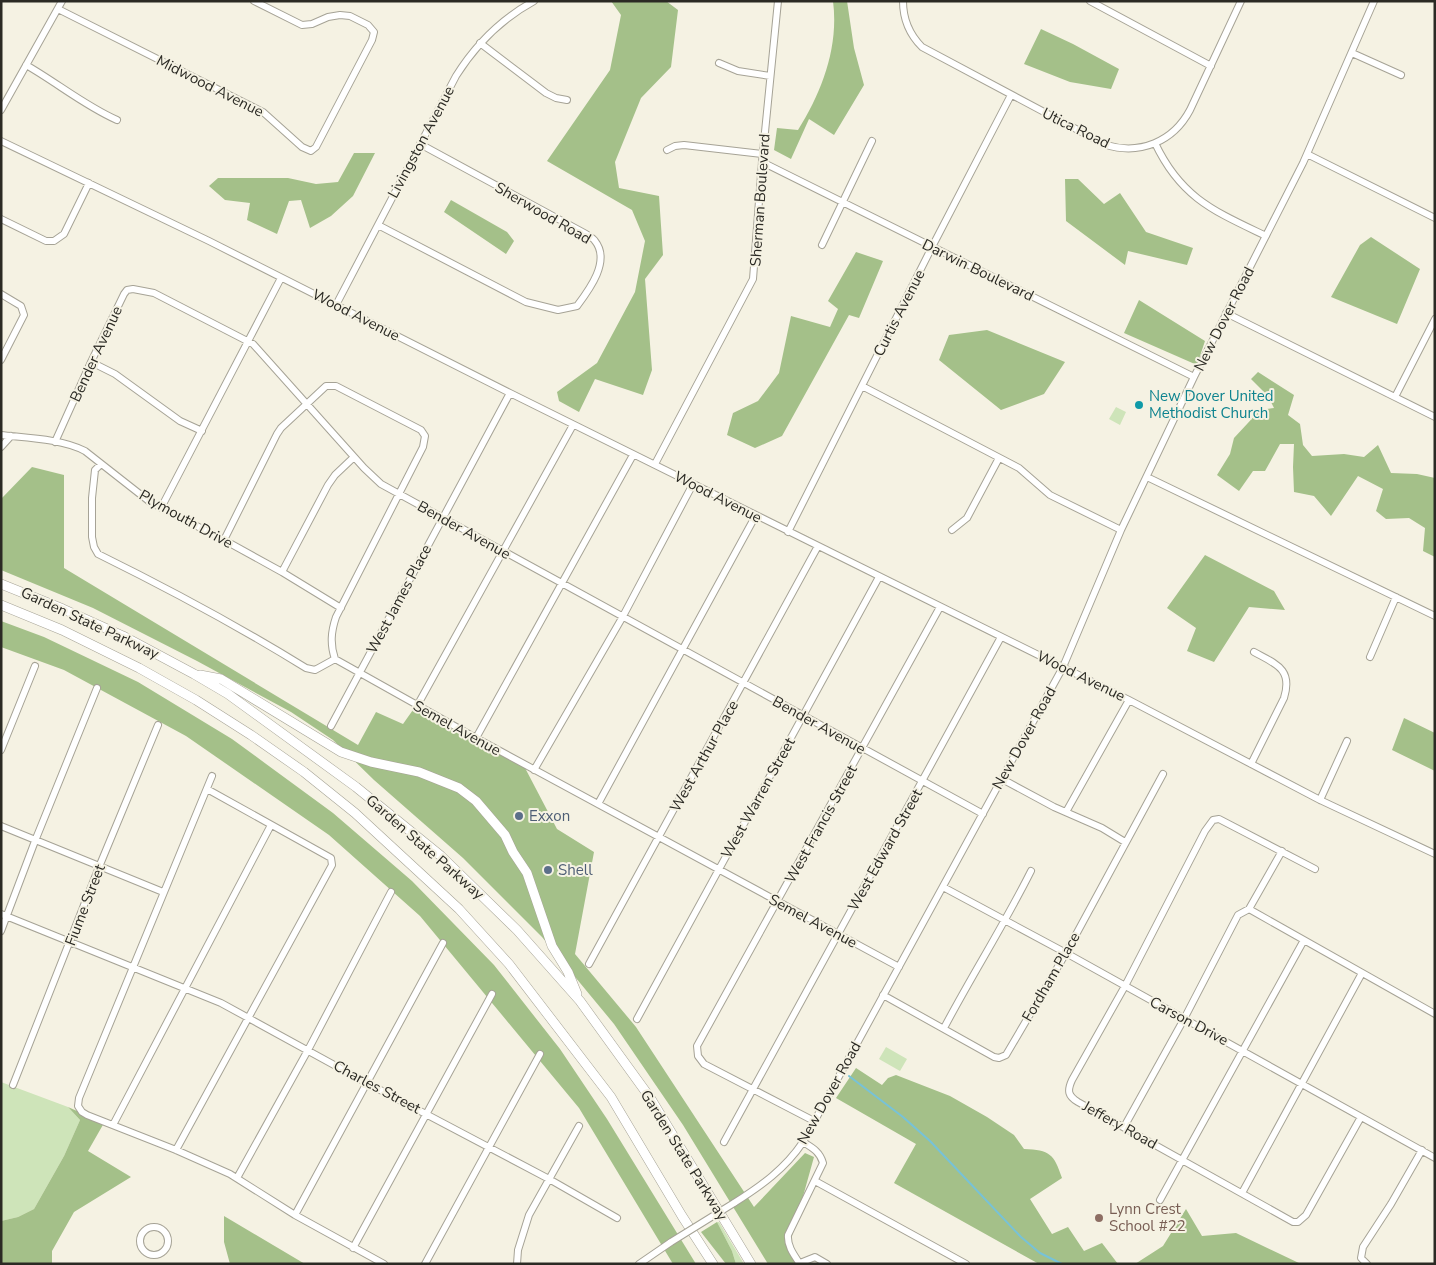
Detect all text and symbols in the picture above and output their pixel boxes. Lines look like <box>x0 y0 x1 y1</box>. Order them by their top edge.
street label: Midwood Avenue <box>153 50 267 122</box>
street label: Livingston Avenue <box>383 82 459 202</box>
street label: Utica Road <box>1039 103 1113 153</box>
street label: Sherman Boulevard <box>745 133 775 267</box>
street label: Sherwood Road <box>491 177 595 249</box>
street label: Darwin Boulevard <box>919 234 1037 306</box>
street label: New Dover Road <box>1189 263 1259 375</box>
street label: Curtis Avenue <box>869 266 929 360</box>
street label: Wood Avenue <box>309 284 403 346</box>
street label: Bender Avenue <box>65 303 127 405</box>
place label: New Dover United Methodist Church <box>1149 386 1273 423</box>
marker: New Dover United Methodist Church <box>1133 399 1145 411</box>
street label: Wood Avenue <box>671 466 765 528</box>
street label: Plymouth Drive <box>136 485 236 553</box>
street label: Bender Avenue <box>414 496 514 564</box>
street label: West James Place <box>362 541 436 657</box>
street label: Garden State Parkway <box>18 582 163 664</box>
street label: Wood Avenue <box>1033 646 1129 706</box>
street label: New Dover Road <box>987 683 1061 793</box>
street label: Bender Avenue <box>769 691 869 759</box>
street label: Semel Avenue <box>410 696 504 760</box>
street label: West Arthur Place <box>665 697 743 815</box>
street label: West Warren Street <box>716 733 800 862</box>
street label: West Francis Street <box>780 761 862 887</box>
street label: West Edward Street <box>843 785 927 915</box>
street label: Garden State Parkway <box>362 790 489 904</box>
place label: Exxon <box>529 806 570 826</box>
marker: Exxon <box>513 810 525 822</box>
place label: Shell <box>558 860 593 880</box>
street label: Fiume Street <box>60 861 110 949</box>
marker: Shell <box>542 864 554 876</box>
street label: Semel Avenue <box>765 889 861 953</box>
street label: Fordham Place <box>1017 929 1085 1025</box>
street label: Carson Drive <box>1146 992 1232 1050</box>
street label: New Dover Road <box>792 1038 866 1148</box>
street label: Charles Street <box>330 1056 425 1119</box>
street label: Garden State Parkway <box>636 1086 732 1224</box>
street label: Jeffery Road <box>1078 1096 1161 1154</box>
place label: Lynn Crest School #22 <box>1109 1199 1186 1236</box>
marker: Lynn Crest School #22 <box>1093 1212 1105 1224</box>

